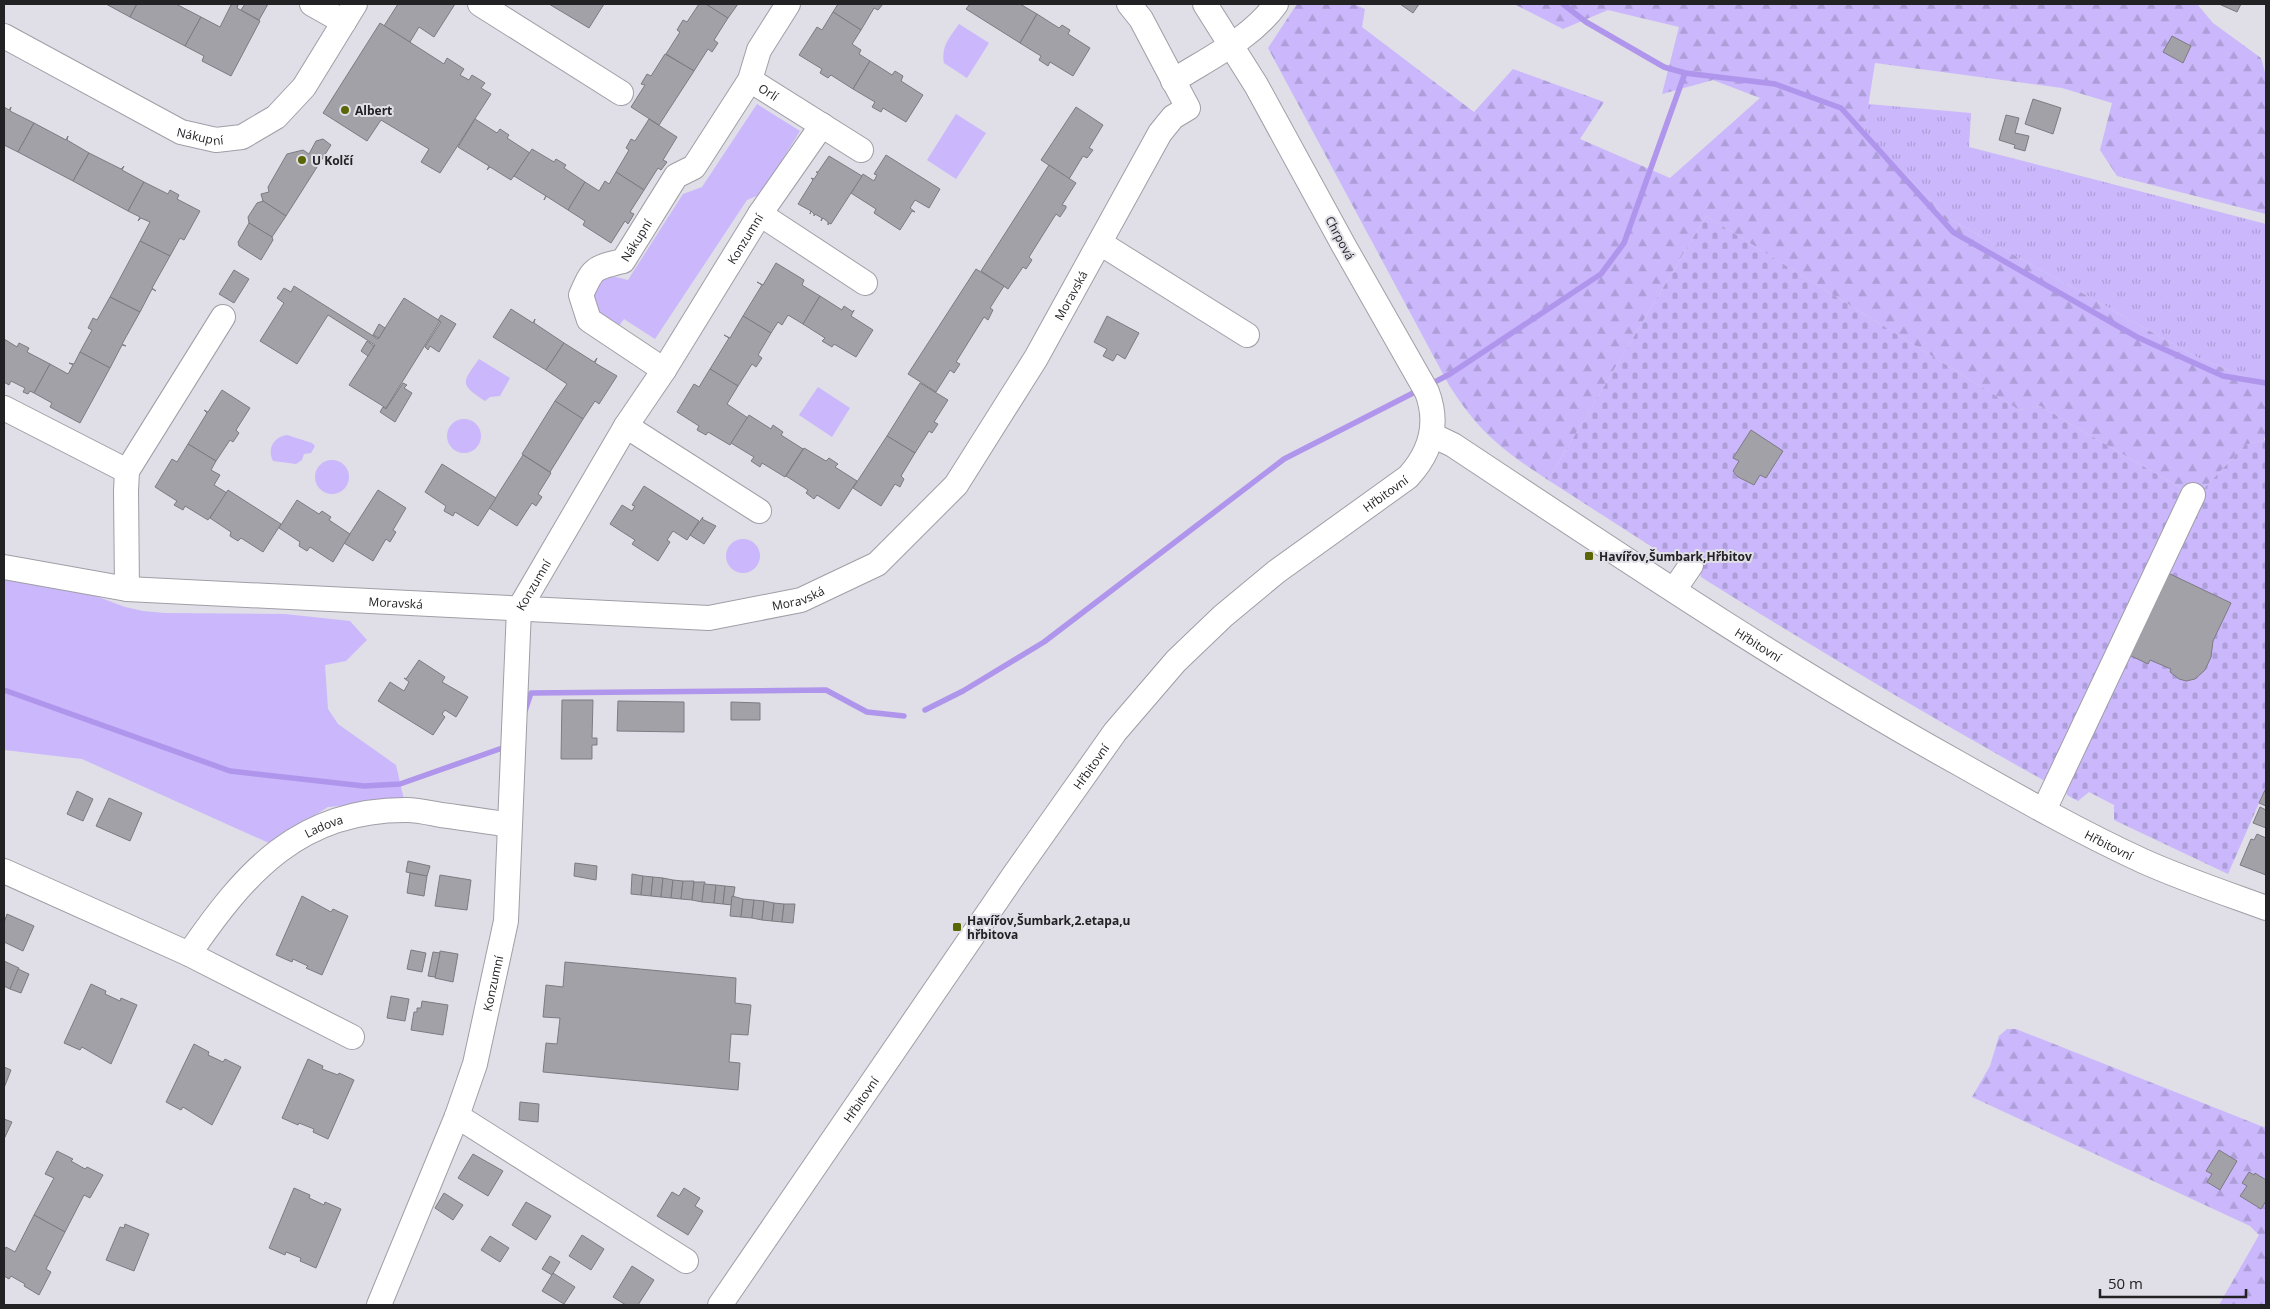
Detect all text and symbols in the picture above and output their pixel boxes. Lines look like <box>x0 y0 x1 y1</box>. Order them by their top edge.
street label: Orlí <box>755 79 783 105</box>
place label: Albert <box>355 102 392 119</box>
marker: Albert <box>339 104 351 116</box>
street label: Nákupní <box>175 123 225 149</box>
place label: U Kolčí <box>312 152 354 169</box>
marker: U Kolčí <box>296 154 308 166</box>
street label: Konzumní <box>723 209 767 267</box>
street label: Chrpová <box>1321 213 1359 263</box>
street label: Nákupní <box>616 215 656 265</box>
street label: Moravská <box>1050 267 1091 323</box>
street label: Hřbitovní <box>1359 471 1412 516</box>
place label: Havířov,Šumbark,Hřbitov <box>1599 548 1752 565</box>
marker: Havířov,Šumbark,Hřbitov <box>1583 550 1595 562</box>
street label: Konzumní <box>512 555 555 614</box>
street label: Moravská <box>770 582 827 614</box>
street label: Moravská <box>368 593 423 612</box>
street label: Hřbitovní <box>1732 623 1786 666</box>
street label: Hřbitovní <box>1069 739 1113 792</box>
street label: Ladova <box>301 810 345 841</box>
street label: Hřbitovní <box>2082 826 2137 864</box>
place label: Havířov,Šumbark,2.etapa,u hřbitova <box>967 912 1130 943</box>
marker: Havířov,Šumbark,2.etapa,u hřbitova <box>951 921 963 933</box>
street label: Konzumní <box>478 953 507 1013</box>
street label: Hřbitovní <box>839 1072 883 1126</box>
scale bar <box>2100 1266 2246 1298</box>
text: 50 m <box>2108 1273 2143 1293</box>

